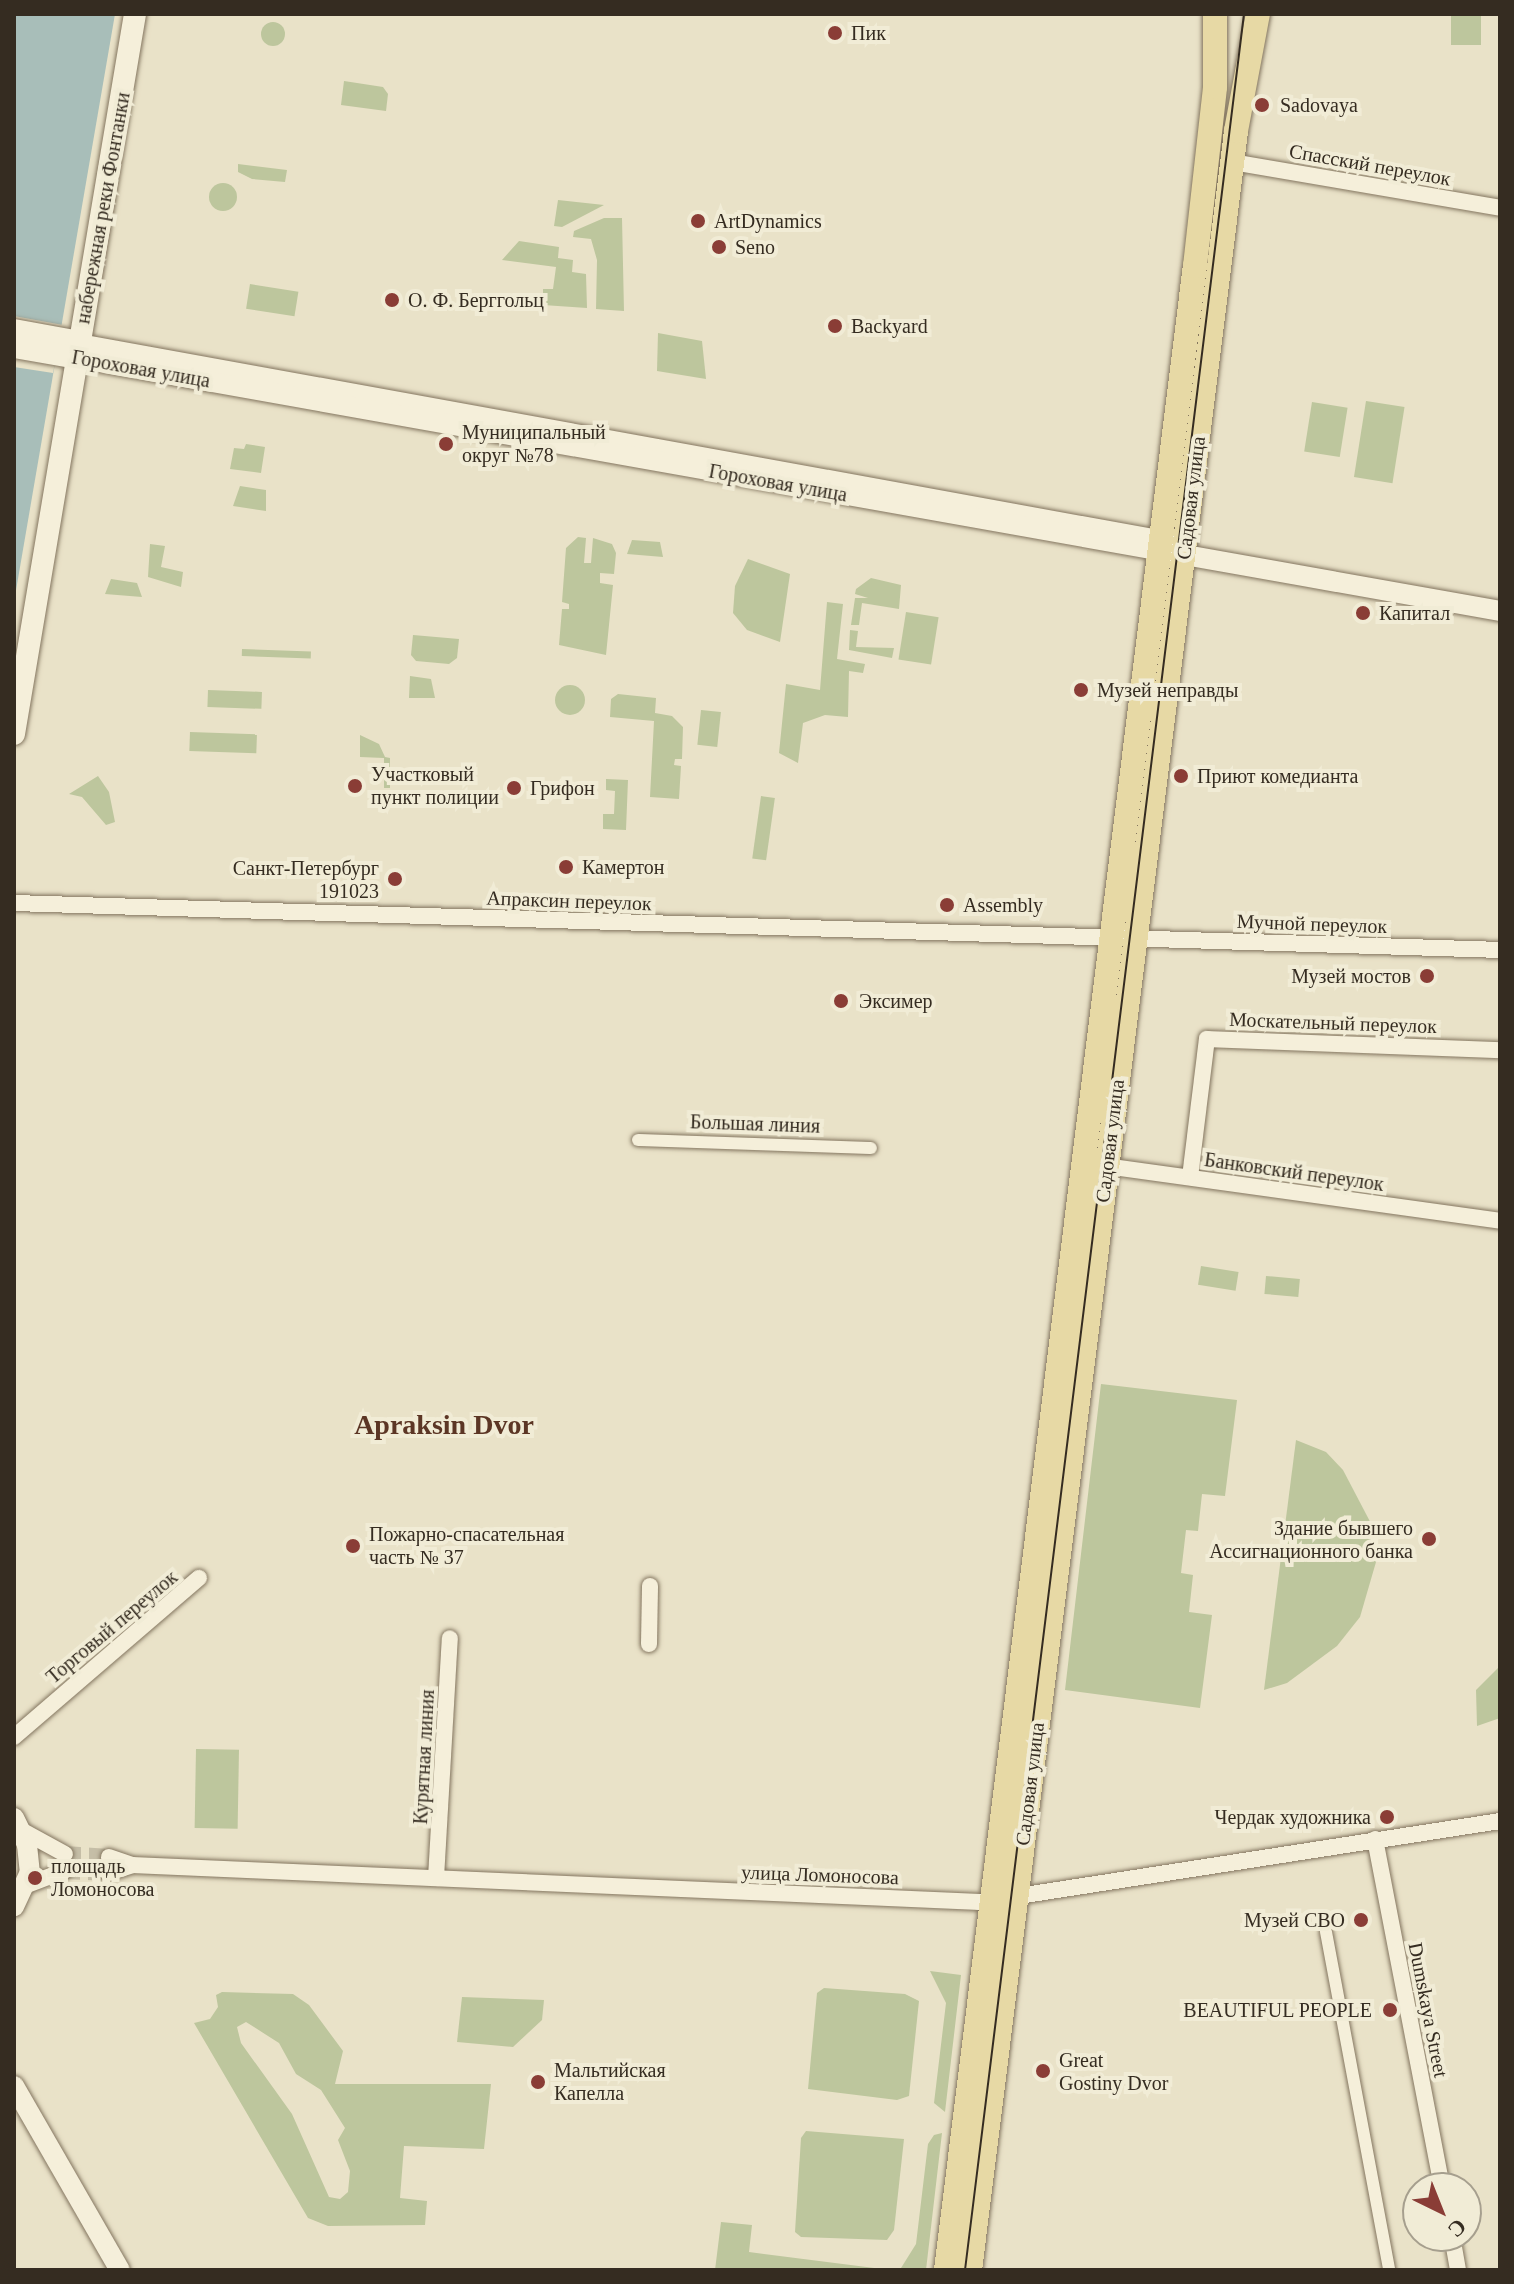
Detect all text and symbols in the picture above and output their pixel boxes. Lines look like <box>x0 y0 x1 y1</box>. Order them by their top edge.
place label: Пик <box>851 21 886 45</box>
marker: Пик <box>826 24 844 42</box>
street label: набережная реки Фонтанки <box>71 90 135 326</box>
place label: Sadovaya <box>1280 93 1358 117</box>
marker: Sadovaya <box>1251 94 1273 116</box>
street label: Спасский переулок <box>1287 139 1453 191</box>
place label: ArtDynamics <box>714 209 822 233</box>
marker: ArtDynamics <box>689 212 707 230</box>
place label: Seno <box>735 235 775 259</box>
marker: Seno <box>710 238 728 256</box>
place label: О. Ф. Берггольц <box>408 288 544 312</box>
marker: О. Ф. Берггольц <box>383 291 401 309</box>
place label: Backyard <box>851 314 928 338</box>
marker: Backyard <box>826 317 844 335</box>
street label: Гороховая улица <box>70 345 212 393</box>
place label: Муниципальный округ №78 <box>462 420 606 467</box>
marker: Муниципальный округ №78 <box>437 435 455 453</box>
street label: Садовая улица <box>1172 435 1210 561</box>
street label: Гороховая улица <box>707 459 849 507</box>
place label: Капитал <box>1379 601 1450 625</box>
marker: Капитал <box>1354 604 1372 622</box>
place label: Музей неправды <box>1097 678 1238 702</box>
marker: Музей неправды <box>1072 681 1090 699</box>
place label: Участковый пункт полиции <box>371 762 499 809</box>
place label: Приют комедианта <box>1197 764 1358 788</box>
marker: Приют комедианта <box>1172 767 1190 785</box>
place label: Грифон <box>530 776 595 800</box>
marker: Участковый пункт полиции <box>346 777 364 795</box>
marker: Грифон <box>505 779 523 797</box>
place label: Камертон <box>582 855 664 879</box>
place label: Санкт-Петербург 191023 <box>233 856 379 903</box>
marker: Камертон <box>557 858 575 876</box>
marker: Санкт-Петербург 191023 <box>386 870 404 888</box>
street label: Апраксин переулок <box>486 886 652 916</box>
place label: Assembly <box>963 893 1043 917</box>
marker: Assembly <box>938 896 956 914</box>
street label: Мучной переулок <box>1236 909 1388 939</box>
place label: Музей мостов <box>1291 964 1411 988</box>
marker: Музей мостов <box>1418 967 1436 985</box>
place label: Эксимер <box>859 989 933 1013</box>
marker: Эксимер <box>830 990 852 1012</box>
street label: Москательный переулок <box>1229 1007 1437 1039</box>
street label: Садовая улица <box>1091 1078 1129 1204</box>
street label: Большая линия <box>690 1110 820 1138</box>
street label: Банковский переулок <box>1203 1148 1385 1196</box>
district label: Apraksin Dvor <box>354 1408 534 1442</box>
place label: Здание бывшего Ассигнационного банка <box>1209 1516 1413 1563</box>
place label: Пожарно-спасательная часть № 37 <box>369 1522 564 1569</box>
marker: Здание бывшего Ассигнационного банка <box>1420 1530 1438 1548</box>
marker: Пожарно-спасательная часть № 37 <box>344 1537 362 1555</box>
street label: Торговый переулок <box>42 1565 182 1689</box>
street label: Курятная линия <box>408 1689 440 1825</box>
street label: Садовая улица <box>1011 1721 1049 1847</box>
place label: Чердак художника <box>1214 1805 1371 1829</box>
marker: Чердак художника <box>1378 1808 1396 1826</box>
place label: площадь Ломоносова <box>51 1854 154 1901</box>
street label: улица Ломоносова <box>741 1860 899 1890</box>
marker: площадь Ломоносова <box>26 1869 44 1887</box>
place label: Музей СВО <box>1244 1908 1345 1932</box>
marker: Музей СВО <box>1352 1911 1370 1929</box>
street label: Dumskaya Street <box>1403 1940 1453 2080</box>
place label: BEAUTIFUL PEOPLE <box>1183 1998 1372 2022</box>
marker: BEAUTIFUL PEOPLE <box>1379 1999 1401 2021</box>
place label: Great Gostiny Dvor <box>1059 2048 1168 2095</box>
place label: Мальтийская Капелла <box>554 2058 666 2105</box>
marker: Great Gostiny Dvor <box>1034 2062 1052 2080</box>
marker: Мальтийская Капелла <box>529 2073 547 2091</box>
north arrow <box>1402 2172 1482 2252</box>
text: С <box>1443 2214 1472 2243</box>

